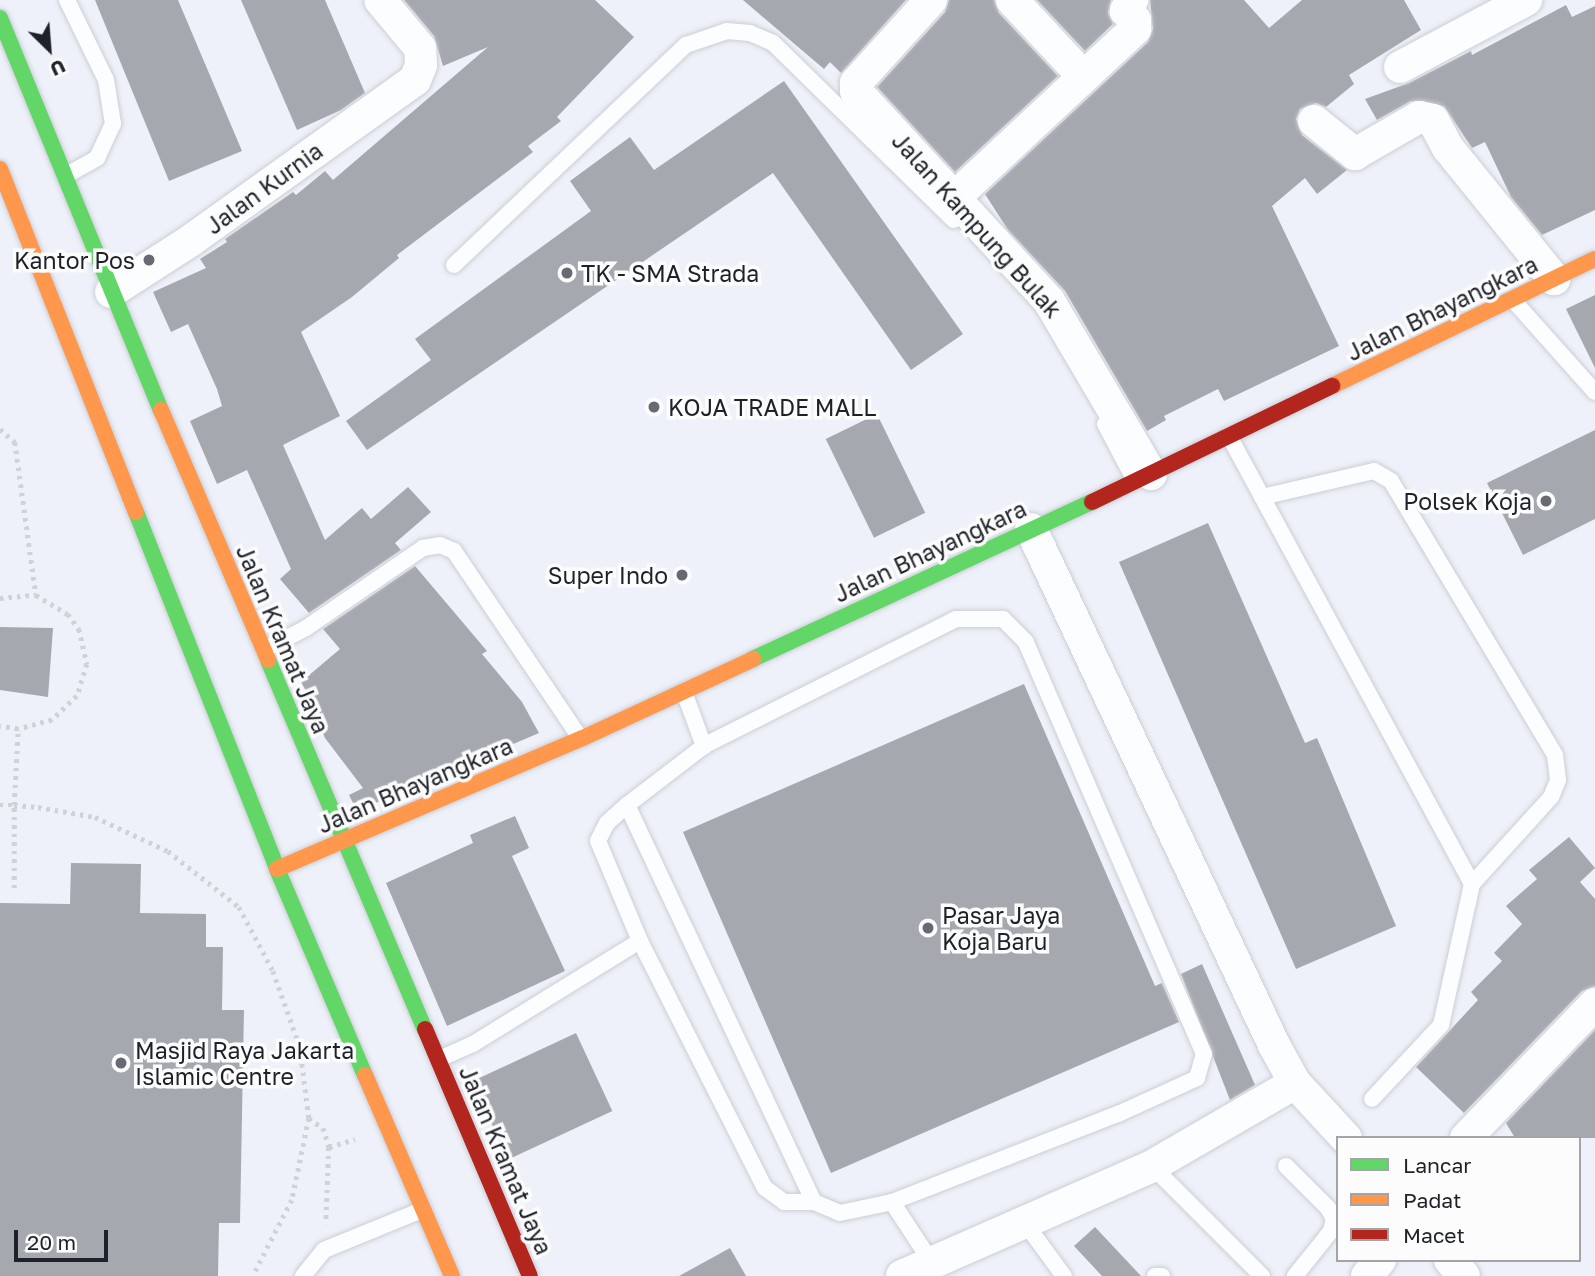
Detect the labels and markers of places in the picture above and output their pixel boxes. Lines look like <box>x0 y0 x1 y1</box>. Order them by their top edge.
place label: Kantor Pos <box>14 246 135 274</box>
marker: Kantor Pos <box>141 252 157 268</box>
place label: TK - SMA Strada <box>581 259 759 287</box>
marker: TK - SMA Strada <box>559 265 575 281</box>
place label: KOJA TRADE MALL <box>668 393 876 421</box>
marker: KOJA TRADE MALL <box>646 399 662 415</box>
place label: Polsek Koja <box>1403 487 1532 515</box>
marker: Polsek Koja <box>1538 493 1554 509</box>
place label: Super Indo <box>548 561 668 589</box>
marker: Super Indo <box>674 567 690 583</box>
place label: Pasar Jaya Koja Baru <box>942 901 1060 955</box>
marker: Pasar Jaya Koja Baru <box>920 920 936 936</box>
place label: Masjid Raya Jakarta Islamic Centre <box>135 1036 354 1090</box>
marker: Masjid Raya Jakarta Islamic Centre <box>113 1055 129 1071</box>

